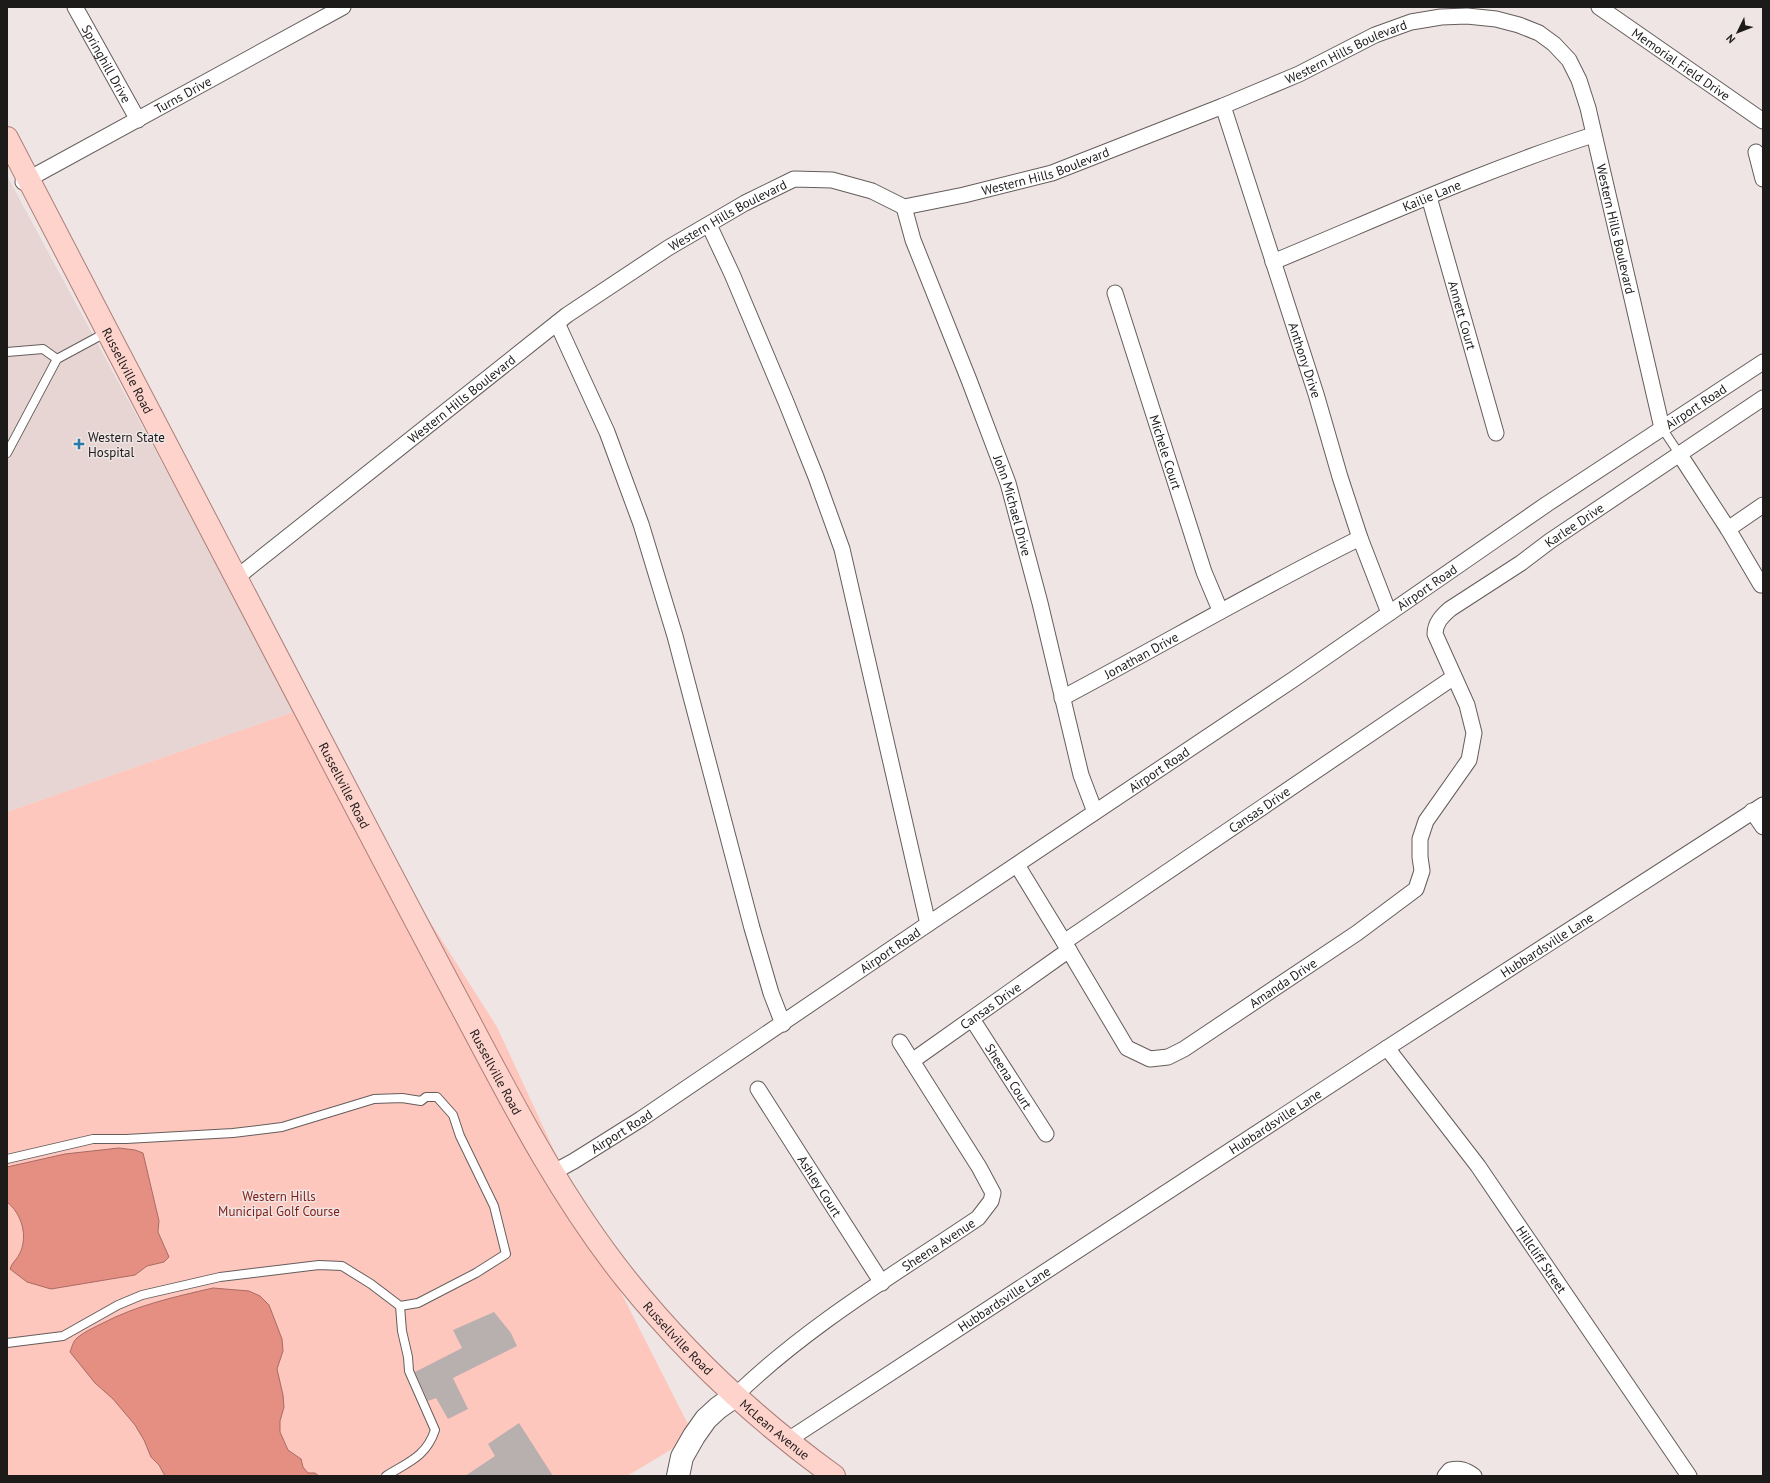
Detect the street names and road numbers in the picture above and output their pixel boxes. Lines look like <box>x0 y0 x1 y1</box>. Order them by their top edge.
street label: Western Hills Boulevard <box>1282 16 1409 87</box>
street label: Springhill Drive <box>78 22 135 106</box>
street label: Memorial Field Drive <box>1628 24 1734 104</box>
street label: Turns Drive <box>151 72 214 117</box>
street label: Western Hills Boulevard <box>980 143 1111 199</box>
street label: Western Hills Boulevard <box>1593 162 1639 296</box>
street label: Western Hills Boulevard <box>665 175 789 255</box>
street label: Kailie Lane <box>1400 176 1463 215</box>
street label: Annett Court <box>1445 279 1481 352</box>
street label: Anthony Drive <box>1285 320 1325 400</box>
street label: Russellville Road <box>98 325 157 416</box>
street label: Western Hills Boulevard <box>404 351 519 447</box>
street label: Airport Road <box>1662 380 1729 433</box>
street label: Michele Court <box>1146 413 1186 492</box>
street label: John Michael Drive <box>989 451 1036 558</box>
street label: Karlee Drive <box>1541 499 1607 551</box>
street label: Airport Road <box>1393 560 1460 614</box>
street label: Jonathan Drive <box>1100 628 1181 683</box>
street label: Russellville Road <box>315 739 374 831</box>
street label: Airport Road <box>1125 743 1193 796</box>
street label: Cansas Drive <box>1225 782 1293 836</box>
street label: Hubbardsville Lane <box>1497 909 1596 981</box>
street label: Airport Road <box>856 923 923 977</box>
street label: Amanda Drive <box>1246 954 1320 1011</box>
street label: Cansas Drive <box>957 978 1024 1033</box>
street label: Russellville Road <box>466 1026 526 1118</box>
street label: Sheena Court <box>982 1040 1036 1113</box>
street label: Hubbardsville Lane <box>1225 1085 1325 1158</box>
street label: Airport Road <box>587 1105 656 1157</box>
street label: Ashley Court <box>794 1152 846 1220</box>
street label: Sheena Avenue <box>898 1214 978 1275</box>
street label: Hillcliff Street <box>1513 1222 1571 1297</box>
street label: Hubbardsville Lane <box>954 1262 1053 1335</box>
street label: Russellville Road <box>640 1298 717 1379</box>
street label: McLean Avenue <box>736 1395 813 1463</box>

